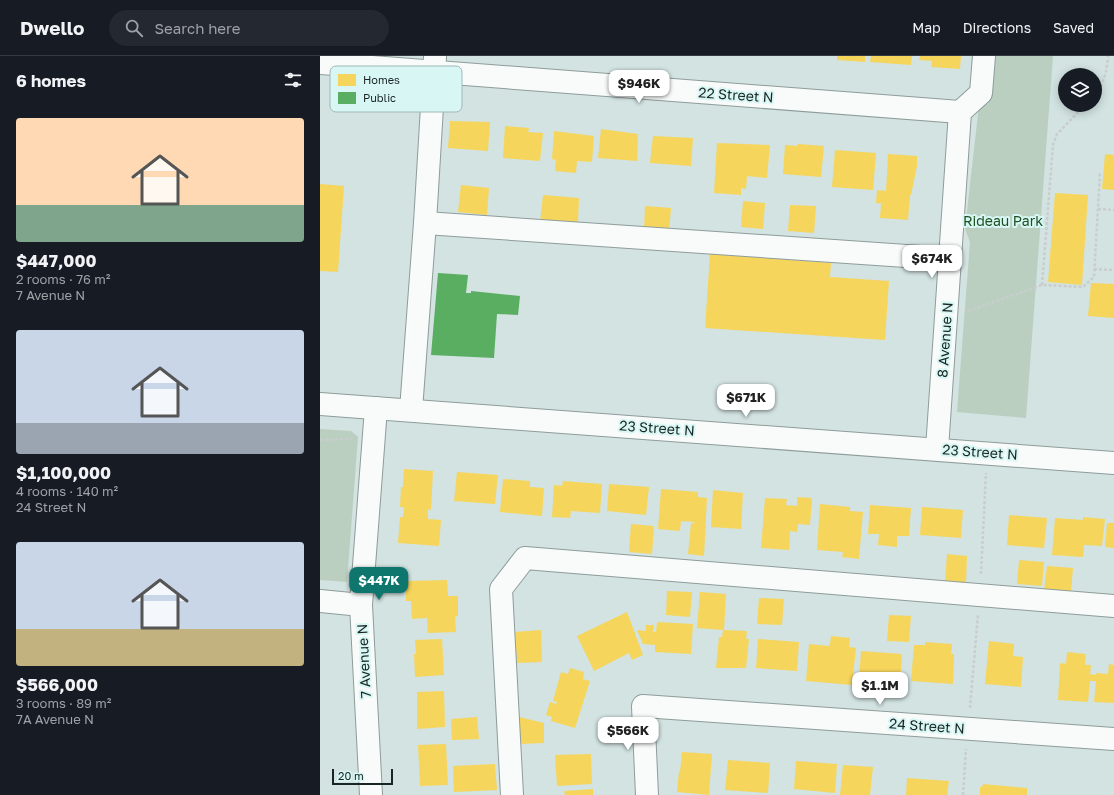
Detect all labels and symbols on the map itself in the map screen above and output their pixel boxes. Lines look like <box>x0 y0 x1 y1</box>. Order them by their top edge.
legend <box>330 66 462 112</box>
pin: $946K <box>611 70 667 104</box>
text: Homes <box>363 73 400 86</box>
street label: 22 Street N <box>698 83 774 106</box>
text: Public <box>363 91 396 104</box>
park label: Rideau Park <box>963 212 1043 229</box>
pin: $674K <box>904 245 960 279</box>
street label: 8 Avenue N <box>933 302 956 378</box>
pin: $671K <box>718 384 774 418</box>
street label: 23 Street N <box>619 416 695 439</box>
street label: 23 Street N <box>942 440 1018 463</box>
pin: $447K <box>351 567 407 601</box>
street label: 7 Avenue N <box>353 623 374 699</box>
pin: $1.1M <box>852 672 908 706</box>
street label: 24 Street N <box>889 714 965 737</box>
pin: $566K <box>600 717 656 751</box>
scale bar <box>332 767 393 786</box>

